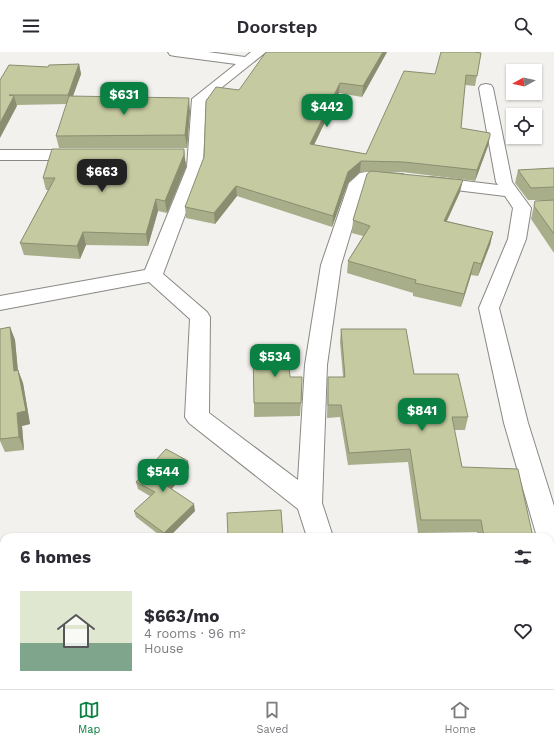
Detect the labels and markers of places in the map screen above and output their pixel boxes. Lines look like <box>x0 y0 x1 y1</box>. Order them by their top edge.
pin: $631 <box>100 82 148 116</box>
pin: $442 <box>303 94 351 128</box>
pin: $663 <box>78 159 126 193</box>
pin: $534 <box>251 344 299 378</box>
pin: $841 <box>398 398 446 432</box>
pin: $544 <box>139 459 187 493</box>

